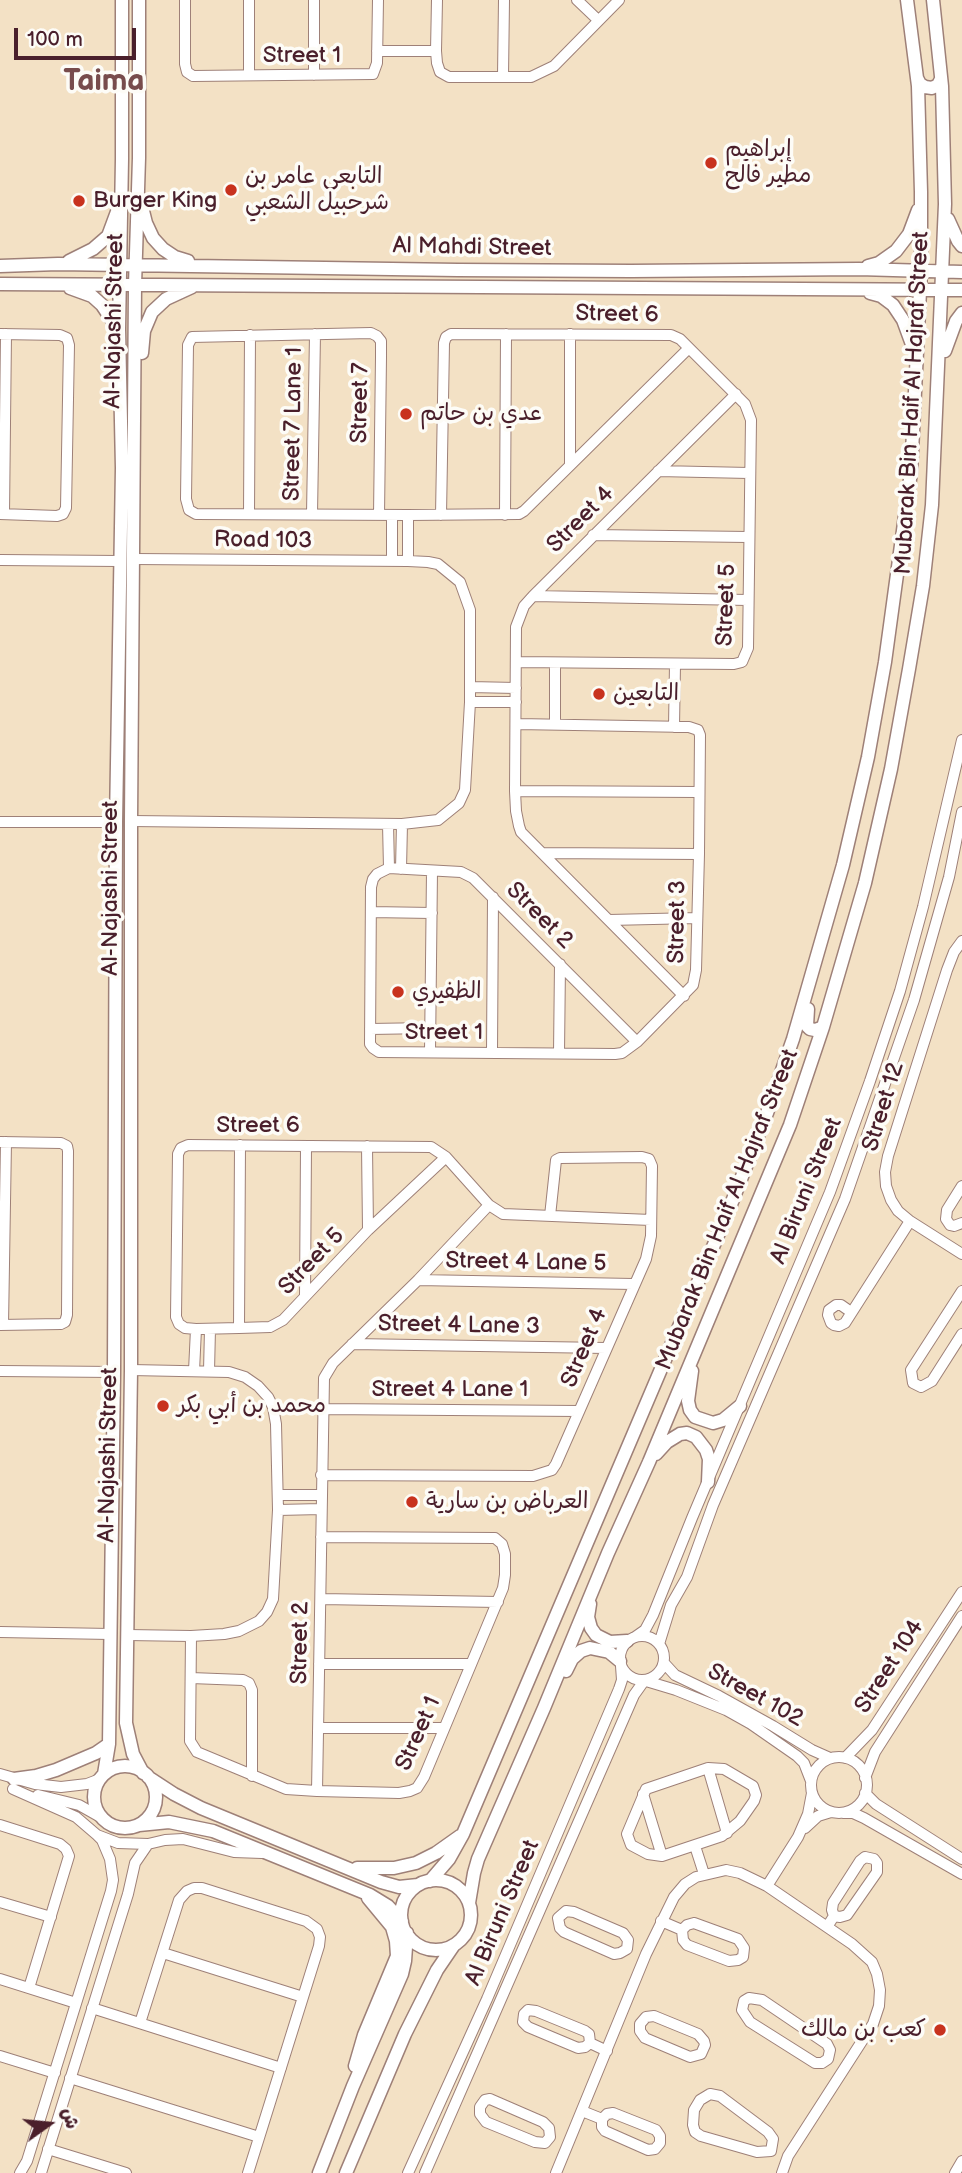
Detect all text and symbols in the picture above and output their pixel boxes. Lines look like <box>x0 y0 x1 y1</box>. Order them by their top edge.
scale bar <box>18 14 140 58</box>
text: 100 m <box>27 27 83 52</box>
street label: Street 1 <box>263 42 341 70</box>
district label: Taima <box>63 64 145 100</box>
place label: إبراهيم مطير فالح <box>725 136 811 190</box>
marker: إبراهيم مطير فالح <box>703 155 719 171</box>
place label: التابعي عامر بن شرحبيل الشعبي <box>245 163 389 217</box>
marker: التابعي عامر بن شرحبيل الشعبي <box>223 182 239 198</box>
place label: Burger King <box>93 187 217 215</box>
marker: Burger King <box>71 193 87 209</box>
street label: Mubarak Bin Haif Al Hajraf Street <box>890 231 936 575</box>
street label: Al-Najashi Street <box>100 233 130 409</box>
street label: Al Mahdi Street <box>392 233 552 263</box>
street label: Street 6 <box>575 300 659 330</box>
street label: Street 7 Lane 1 <box>279 347 309 501</box>
street label: Street 7 <box>346 362 376 444</box>
place label: عدي بن حاتم <box>420 400 542 428</box>
marker: عدي بن حاتم <box>398 406 414 422</box>
street label: Street 4 <box>542 481 620 559</box>
street label: Road 103 <box>214 526 312 556</box>
street label: Street 5 <box>712 563 742 647</box>
place label: التابعين <box>613 680 679 708</box>
marker: التابعين <box>591 686 607 702</box>
street label: Al-Najashi Street <box>97 800 125 976</box>
street label: Street 2 <box>500 877 578 955</box>
street label: Street 3 <box>663 880 693 964</box>
place label: الظفيري <box>412 978 482 1006</box>
marker: الظفيري <box>390 984 406 1000</box>
street label: Street 1 <box>405 1019 483 1047</box>
street label: Mubarak Bin Haif Al Hajraf Street <box>651 1045 805 1375</box>
street label: Street 12 <box>857 1059 911 1155</box>
street label: Street 6 <box>216 1112 300 1140</box>
street label: Al Biruni Street <box>765 1114 849 1268</box>
street label: Street 5 <box>273 1223 351 1301</box>
street label: Street 4 Lane 5 <box>445 1248 607 1278</box>
street label: Street 4 <box>556 1304 614 1392</box>
street label: Street 4 Lane 3 <box>378 1311 540 1341</box>
street label: Al-Najashi Street <box>94 1367 124 1543</box>
street label: Street 4 Lane 1 <box>372 1376 528 1404</box>
place label: محمد بن أبي بكر <box>177 1392 326 1420</box>
marker: محمد بن أبي بكر <box>155 1398 171 1414</box>
place label: العرباض بن سارية <box>426 1488 588 1516</box>
marker: العرباض بن سارية <box>404 1494 420 1510</box>
street label: Street 2 <box>286 1601 316 1685</box>
street label: Street 104 <box>850 1615 930 1719</box>
street label: Street 102 <box>702 1658 808 1734</box>
street label: Street 1 <box>390 1693 448 1775</box>
street label: Al Biruni Street <box>460 1836 546 1990</box>
place label: كعب بن مالك <box>801 2016 926 2044</box>
marker: كعب بن مالك <box>932 2022 948 2038</box>
north arrow <box>14 2089 84 2159</box>
text: ش <box>56 2105 84 2132</box>

